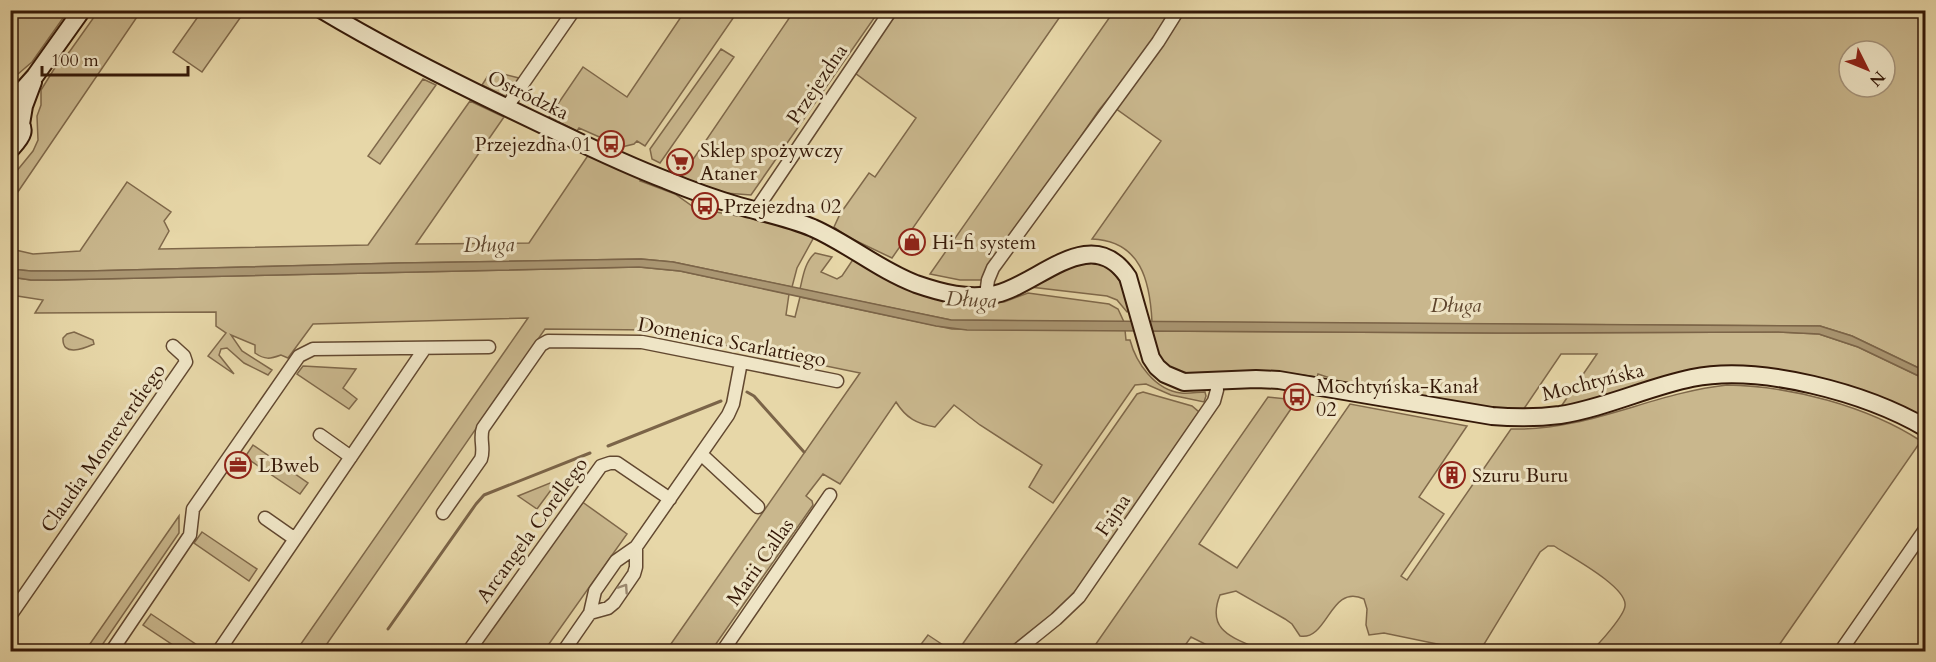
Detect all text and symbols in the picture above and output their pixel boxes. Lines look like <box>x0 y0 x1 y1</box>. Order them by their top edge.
street label: Przejezdna <box>780 38 854 129</box>
scale bar <box>42 39 188 77</box>
north arrow <box>1837 39 1897 99</box>
text: 100 m <box>51 48 99 73</box>
street label: Ostródzka <box>483 64 573 126</box>
text: N <box>1864 66 1890 91</box>
bus stop icon: Przejezdna 01 <box>596 129 626 159</box>
place label: Przejezdna 01 <box>475 131 592 158</box>
place label: Sklep spożywczy Ataner <box>700 137 844 187</box>
supermarket icon: Sklep spożywczy Ataner <box>665 147 695 177</box>
bus stop icon: Przejezdna 02 <box>690 191 720 221</box>
place label: Przejezdna 02 <box>724 193 841 220</box>
shop icon: Hi-fi system <box>897 227 927 257</box>
place label: Hi-fi system <box>932 229 1036 256</box>
water label: Długa <box>463 230 515 260</box>
water label: Długa <box>945 284 997 316</box>
water label: Długa <box>1431 291 1482 320</box>
street label: Domenica Scarlattiego <box>636 310 829 374</box>
street label: Mochtyńska <box>1539 356 1647 408</box>
street label: Claudia Monteverdiego <box>34 358 172 538</box>
place label: Mochtyńska-Kanał 02 <box>1316 373 1480 423</box>
bus stop icon: Mochtyńska-Kanał 02 <box>1282 382 1312 412</box>
office icon: LBweb <box>223 450 253 480</box>
place label: LBweb <box>258 452 320 479</box>
street label: Arcangela Corellego <box>470 452 594 608</box>
building icon: Szuru Buru <box>1437 460 1467 490</box>
place label: Szuru Buru <box>1472 462 1568 489</box>
street label: Fajna <box>1089 488 1137 541</box>
street label: Marii Callas <box>720 513 800 611</box>
one-way arrow <box>617 584 628 595</box>

